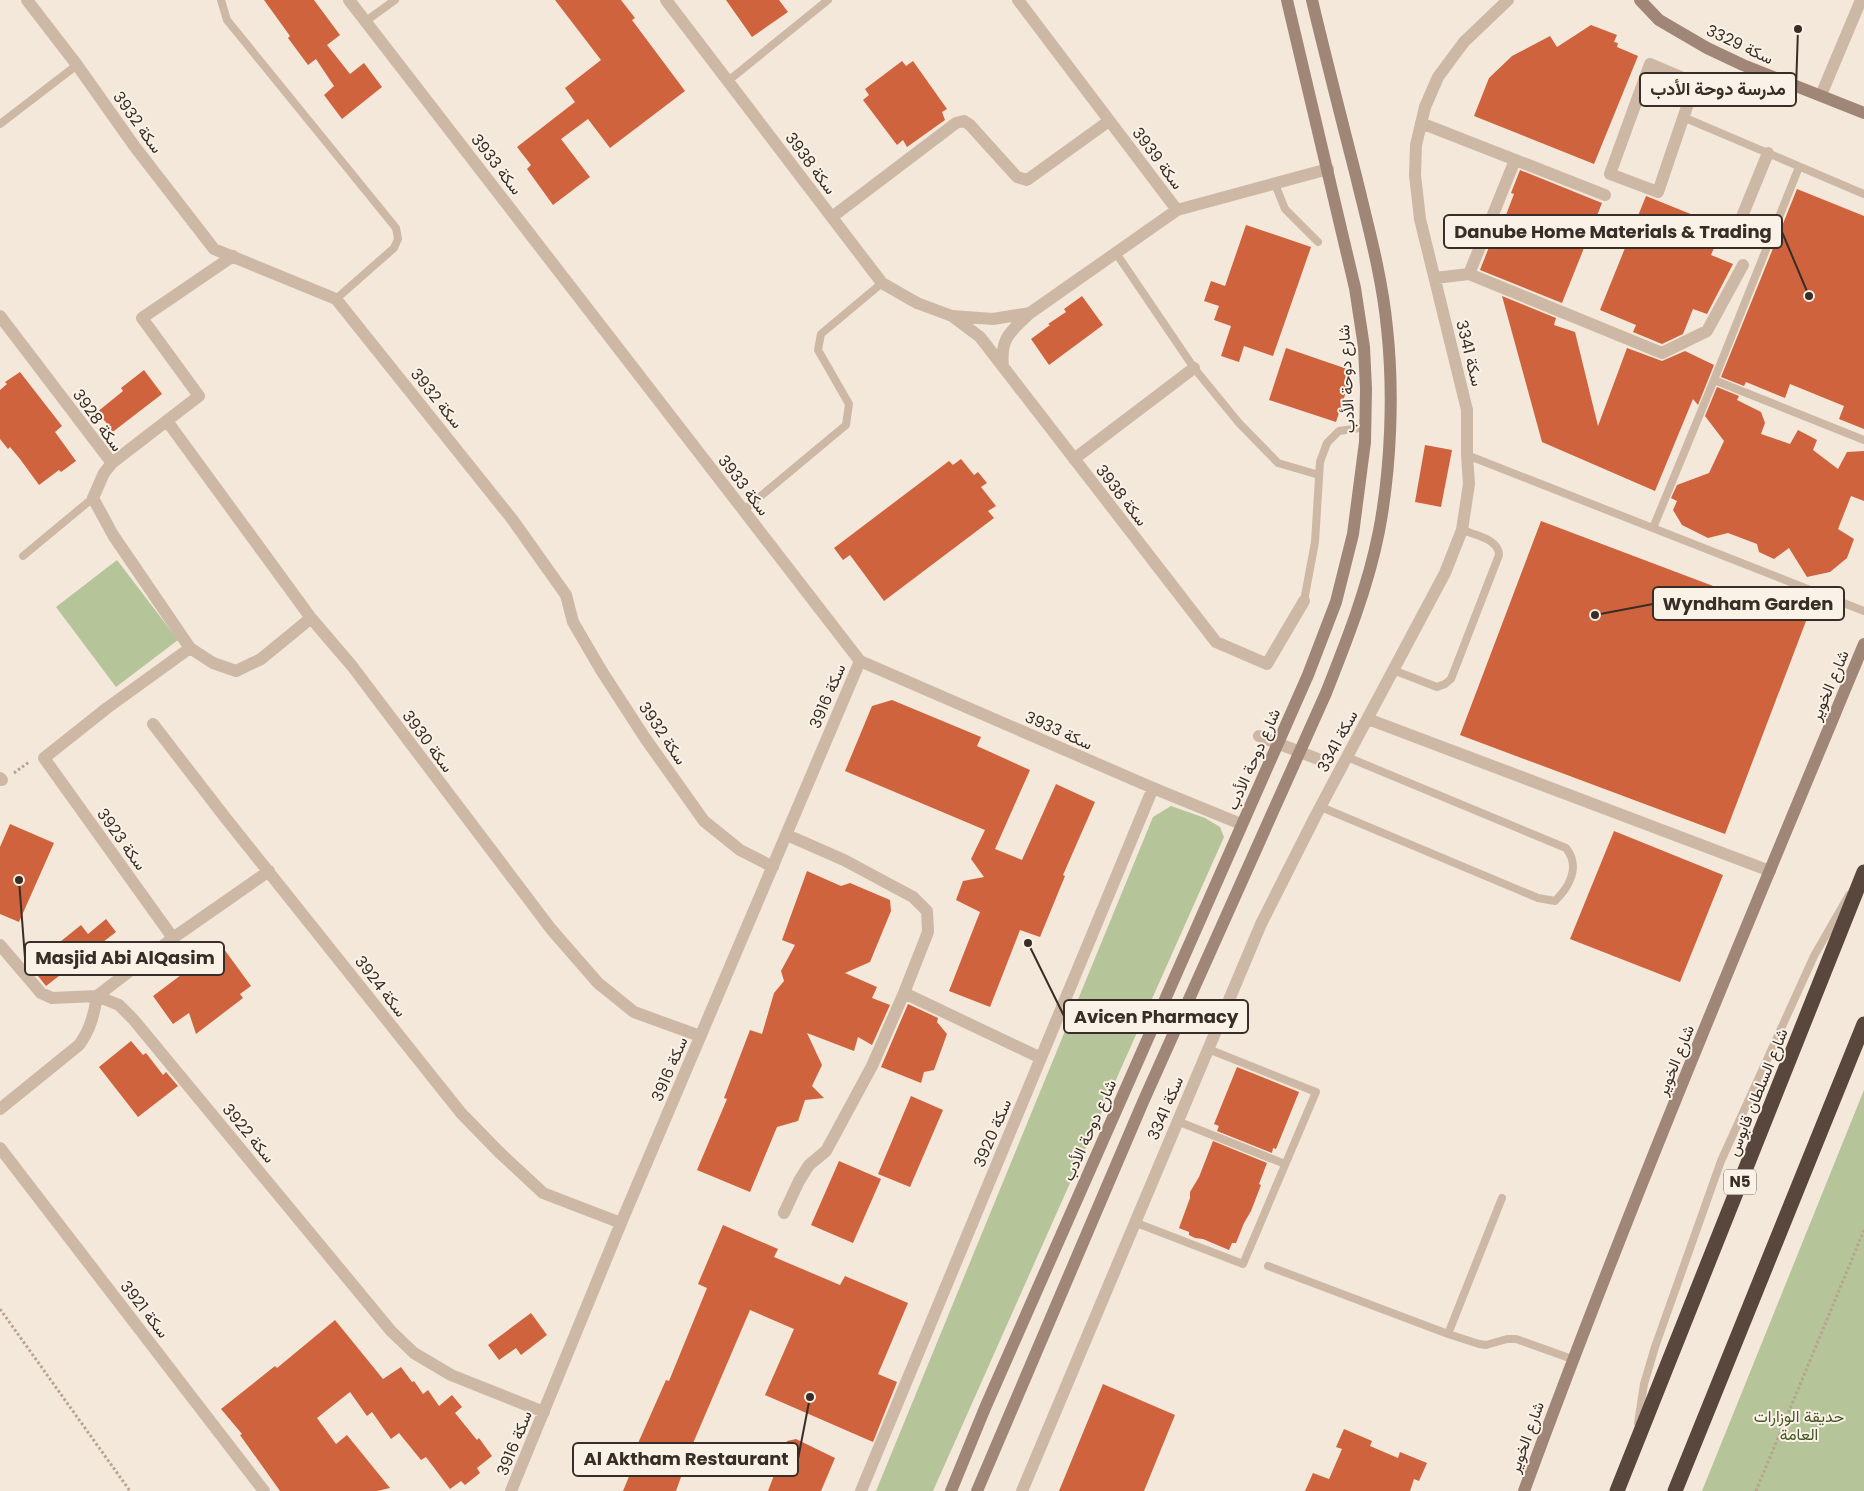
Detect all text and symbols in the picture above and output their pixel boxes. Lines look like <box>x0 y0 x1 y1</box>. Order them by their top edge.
street label: سكة 3329 <box>1703 19 1777 70</box>
callout: مدرسة دوحة الأدب <box>1640 73 1796 106</box>
text: مدرسة دوحة الأدب <box>1650 76 1786 101</box>
street label: سكة 3932 <box>107 87 168 158</box>
street label: سكة 3939 <box>1127 122 1189 194</box>
street label: سكة 3938 <box>780 127 842 199</box>
street label: سكة 3933 <box>465 129 528 200</box>
callout: Danube Home Materials & Trading <box>1444 215 1782 248</box>
text: Danube Home Materials & Trading <box>1454 219 1772 244</box>
street label: سكة 3341 <box>1450 318 1489 389</box>
street label: شارع دوحة الأدب <box>1332 324 1361 434</box>
street label: سكة 3932 <box>405 363 468 433</box>
street label: سكة 3928 <box>67 384 128 456</box>
street label: سكة 3933 <box>712 450 775 521</box>
street label: سكة 3938 <box>1090 460 1153 531</box>
callout: Wyndham Garden <box>1653 587 1844 620</box>
text: Wyndham Garden <box>1663 591 1833 616</box>
street label: شارع الخوير <box>1804 646 1855 725</box>
street label: سكة 3916 <box>804 660 851 732</box>
street label: سكة 3932 <box>633 697 692 769</box>
street label: سكة 3930 <box>397 705 459 777</box>
street label: سكة 3933 <box>1021 705 1096 756</box>
street label: شارع دوحة الأدب <box>1221 705 1286 814</box>
street label: سكة 3341 <box>1311 706 1363 776</box>
street label: سكة 3923 <box>91 804 152 875</box>
callout: Masjid Abi AlQasim <box>25 942 224 975</box>
text: Masjid Abi AlQasim <box>35 945 215 970</box>
street label: سكة 3924 <box>349 951 412 1022</box>
callout: Avicen Pharmacy <box>1064 1000 1248 1033</box>
text: Avicen Pharmacy <box>1074 1004 1239 1029</box>
street label: شارع الخوير <box>1650 1021 1700 1100</box>
street label: شارع السلطان قابوس <box>1721 1025 1794 1159</box>
street label: سكة 3916 <box>646 1033 693 1105</box>
street label: سكة 3341 <box>1142 1073 1189 1144</box>
street label: شارع دوحة الأدب <box>1057 1076 1122 1185</box>
street label: سكة 3920 <box>968 1096 1017 1171</box>
street label: سكة 3922 <box>217 1099 280 1168</box>
road number: N5 <box>1724 1170 1756 1194</box>
street label: سكة 3921 <box>115 1276 174 1343</box>
street label: شارع الخوير <box>1503 1398 1550 1477</box>
park label: حديقة الوزارات العامة <box>1754 1405 1844 1446</box>
street label: سكة 3916 <box>491 1407 538 1479</box>
callout: Al Aktham Restaurant <box>573 1443 798 1476</box>
text: Al Aktham Restaurant <box>583 1446 789 1471</box>

